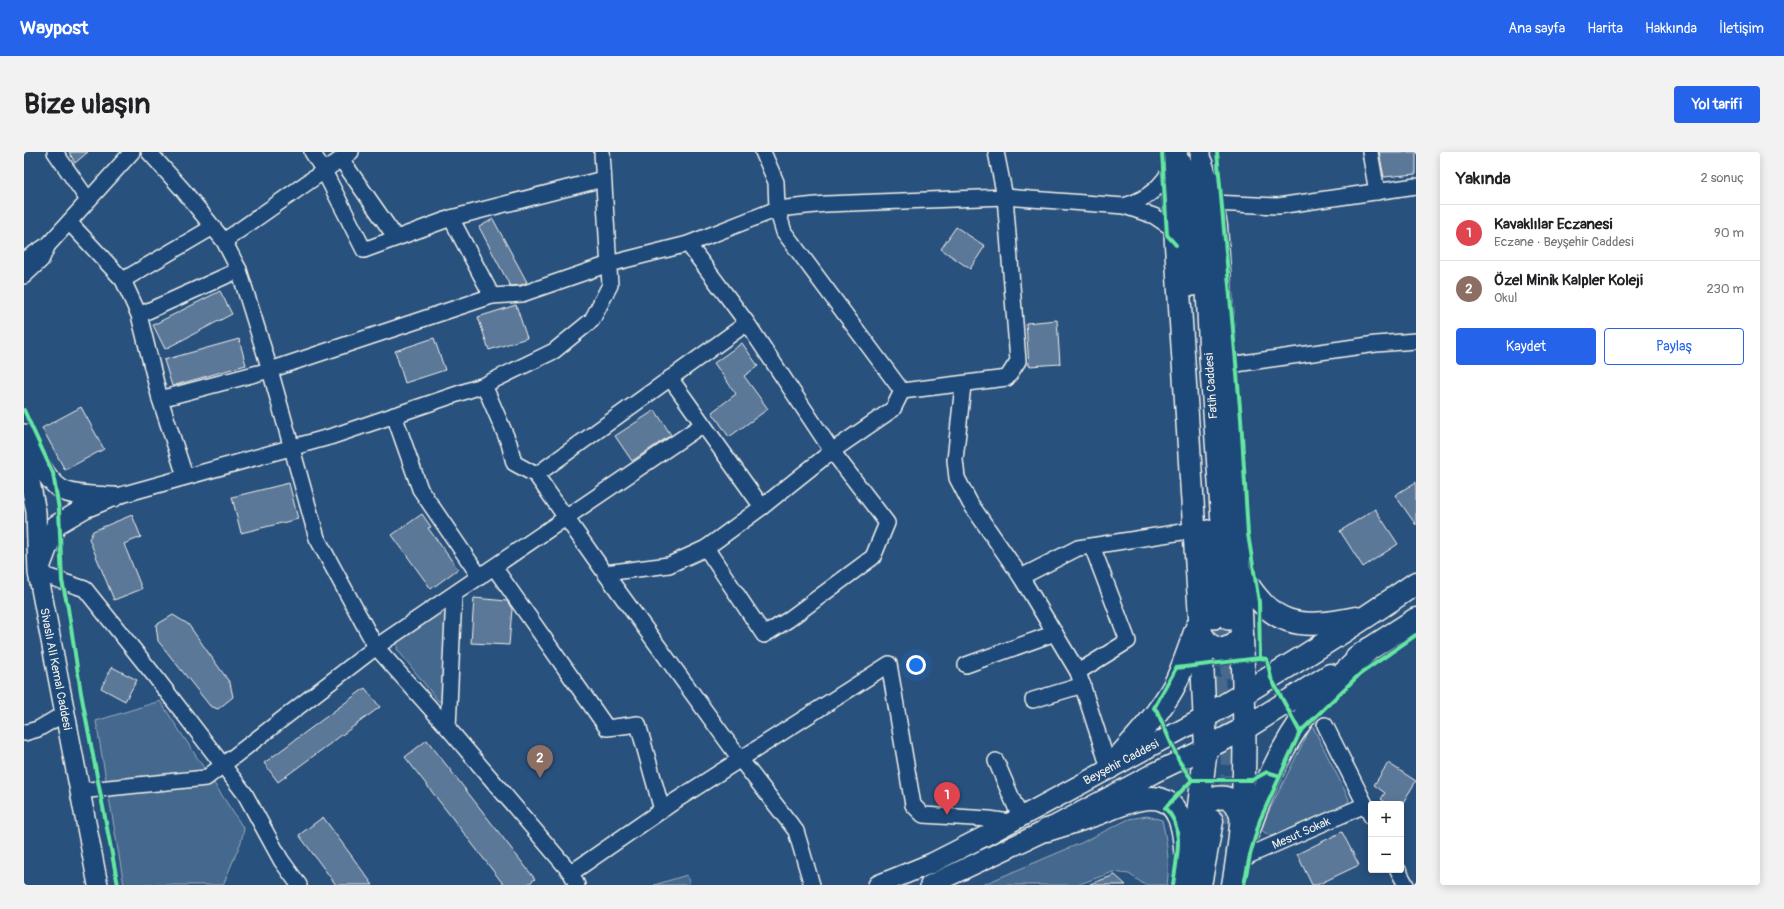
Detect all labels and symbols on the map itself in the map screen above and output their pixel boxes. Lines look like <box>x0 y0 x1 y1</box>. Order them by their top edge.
street label: Fatih Caddesi <box>1202 352 1221 420</box>
street label: Sivaslı Ali Kemal Caddesi <box>36 607 75 732</box>
your location <box>906 655 926 675</box>
street label: Beyşehir Caddesi <box>1081 736 1162 789</box>
pin: 2 <box>527 745 553 778</box>
pin: 1 <box>934 782 960 815</box>
street label: Mesut Sokak <box>1270 814 1333 853</box>

